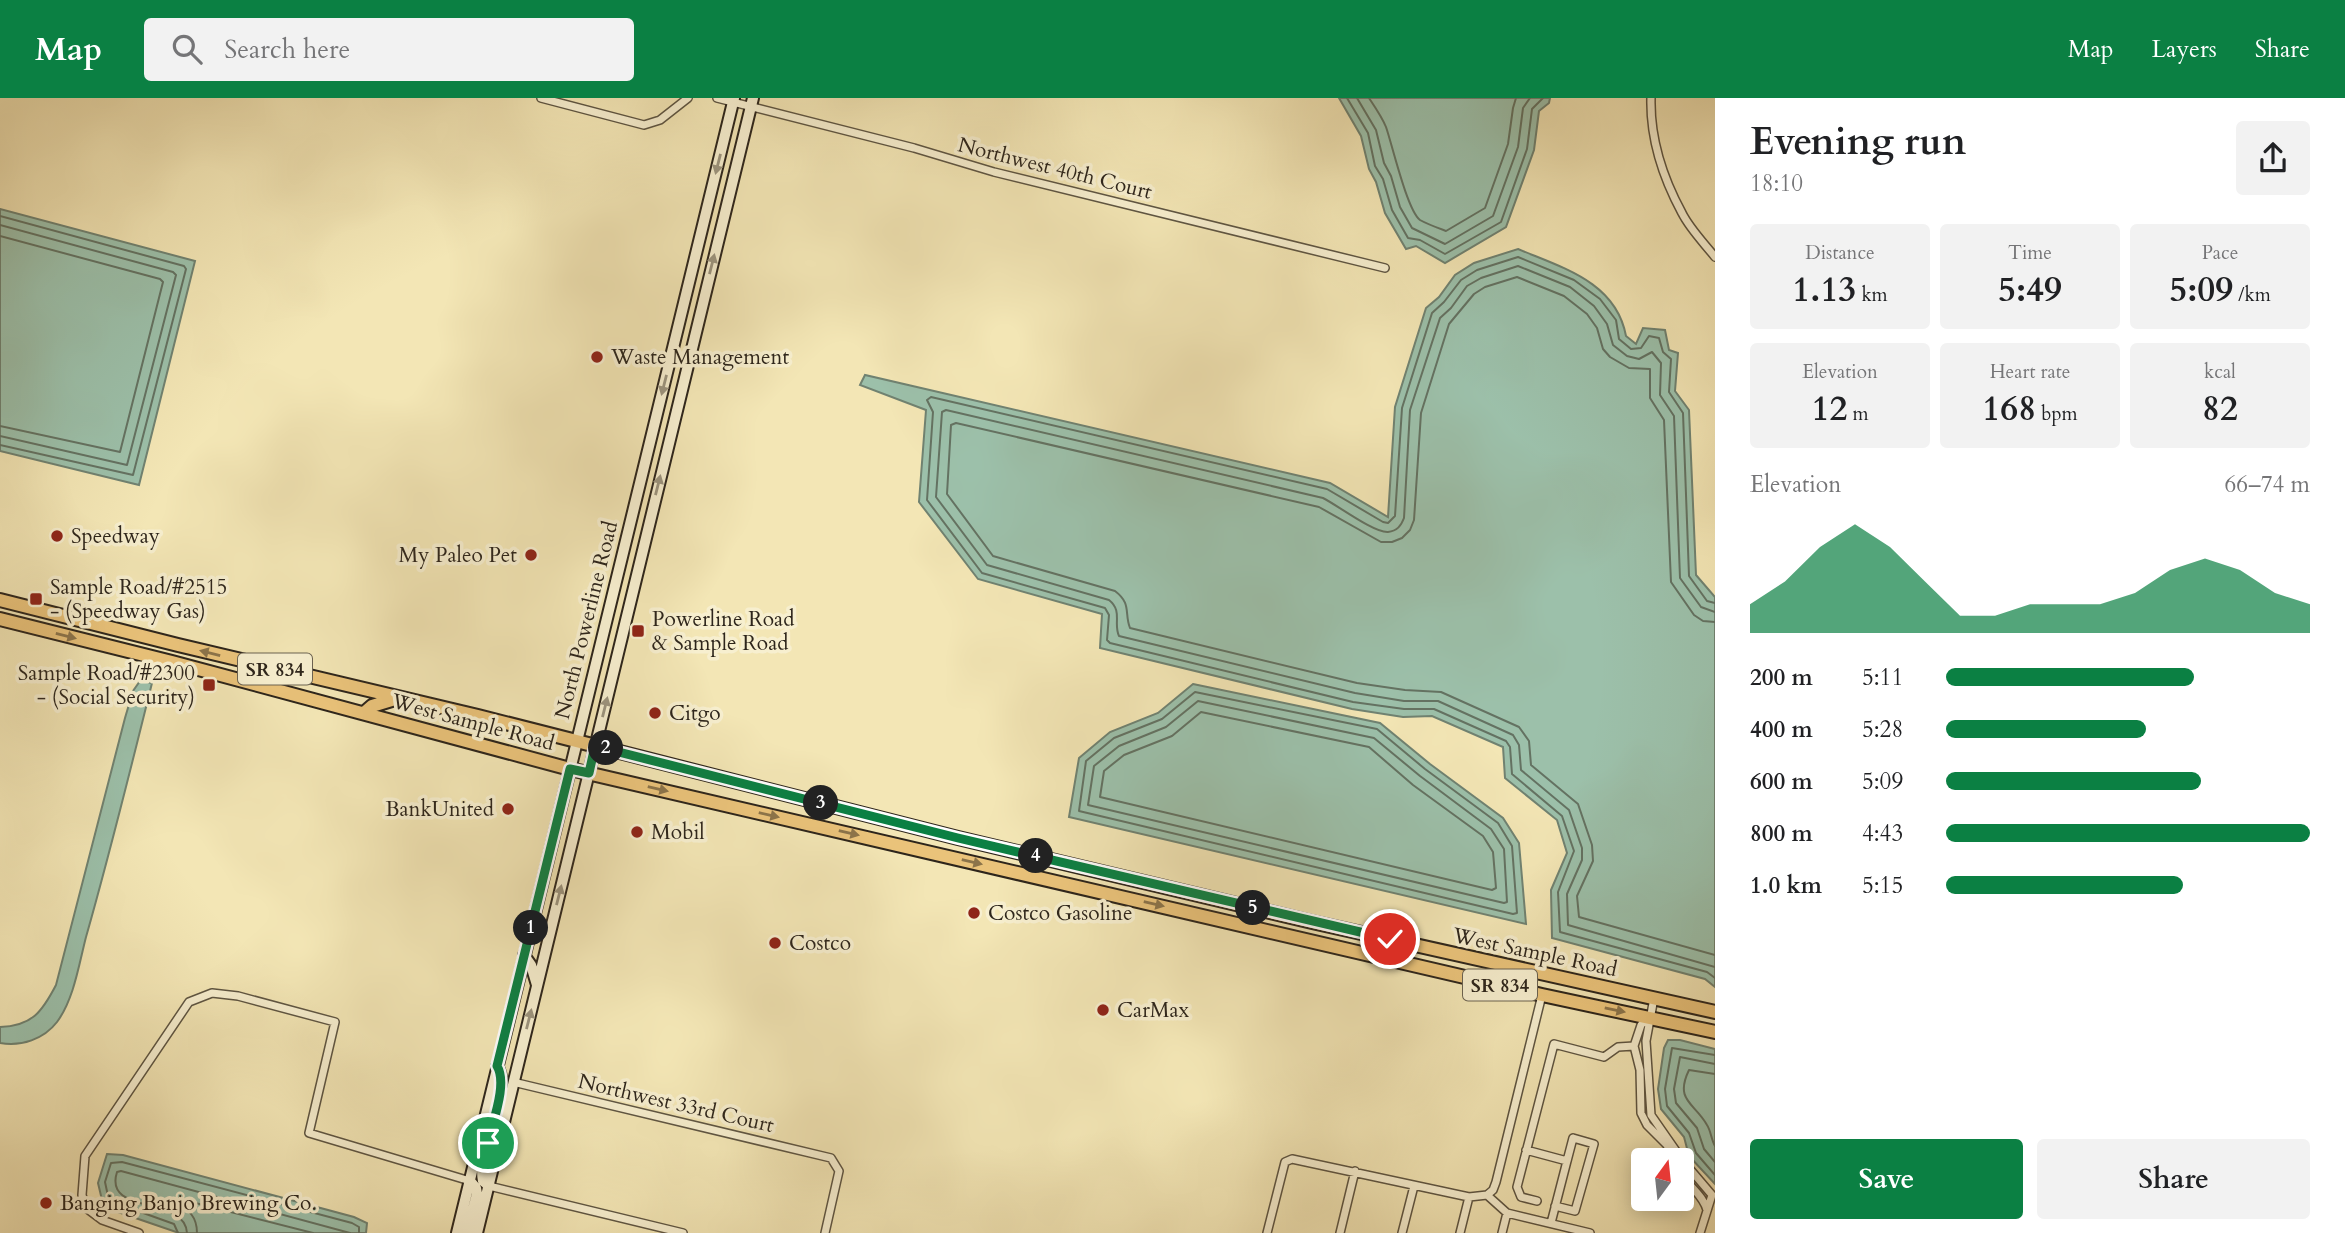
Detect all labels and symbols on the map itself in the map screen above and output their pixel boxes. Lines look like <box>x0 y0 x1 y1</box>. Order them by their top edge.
street label: Northwest 40th Court <box>955 130 1155 207</box>
one-way arrow <box>712 153 723 175</box>
one-way arrow <box>706 253 717 275</box>
place label: Waste Management <box>610 343 790 372</box>
marker: Waste Management <box>589 349 605 365</box>
one-way arrow <box>658 374 669 396</box>
one-way arrow <box>653 474 664 496</box>
street label: North Powerline Road <box>548 518 625 722</box>
place label: Speedway <box>71 522 160 551</box>
marker: Speedway <box>49 528 65 544</box>
place label: My Paleo Pet <box>399 541 517 570</box>
marker: My Paleo Pet <box>523 547 539 563</box>
place label: Sample Road/#2515 - (Speedway Gas) <box>50 573 227 626</box>
marker: Sample Road/#2515 - (Speedway Gas) <box>28 591 44 607</box>
place label: Powerline Road & Sample Road <box>652 605 794 658</box>
marker: Powerline Road & Sample Road <box>630 623 646 639</box>
one-way arrow <box>55 631 77 642</box>
one-way arrow <box>199 647 221 658</box>
road number: SR 834 <box>238 654 312 684</box>
place label: Sample Road/#2300 - (Social Security) <box>18 659 195 712</box>
marker: Sample Road/#2300 - (Social Security) <box>201 677 217 693</box>
street label: West Sample Road <box>387 687 557 758</box>
one-way arrow <box>600 696 611 718</box>
place label: Citgo <box>669 699 721 728</box>
marker: Citgo <box>647 705 663 721</box>
pin: 2 <box>588 730 624 766</box>
one-way arrow <box>647 784 669 795</box>
pin: 3 <box>804 786 838 820</box>
place label: BankUnited <box>385 795 494 824</box>
marker: BankUnited <box>500 801 516 817</box>
one-way arrow <box>758 809 780 820</box>
place label: Mobil <box>651 818 705 847</box>
marker: Mobil <box>629 824 645 840</box>
one-way arrow <box>838 828 860 839</box>
pin: 4 <box>1018 838 1054 874</box>
one-way arrow <box>961 856 983 867</box>
one-way arrow <box>554 884 565 906</box>
pin: 5 <box>1236 890 1270 926</box>
place label: Costco Gasoline <box>988 899 1132 928</box>
one-way arrow <box>1143 899 1165 910</box>
marker: Costco Gasoline <box>966 905 982 921</box>
pin <box>1360 909 1420 969</box>
pin: 1 <box>514 910 548 946</box>
street label: West Sample Road <box>1449 921 1620 984</box>
place label: Costco <box>789 929 851 958</box>
marker: Costco <box>767 935 783 951</box>
road number: SR 834 <box>1463 970 1537 1000</box>
place label: CarMax <box>1117 996 1190 1025</box>
marker: CarMax <box>1095 1002 1111 1018</box>
one-way arrow <box>1604 1004 1626 1015</box>
one-way arrow <box>524 1008 535 1030</box>
street label: Northwest 33rd Court <box>575 1067 777 1140</box>
pin <box>458 1113 518 1173</box>
north arrow <box>1631 1148 1694 1211</box>
place label: Banging Banjo Brewing Co. <box>60 1189 317 1218</box>
marker: Banging Banjo Brewing Co. <box>38 1195 54 1211</box>

